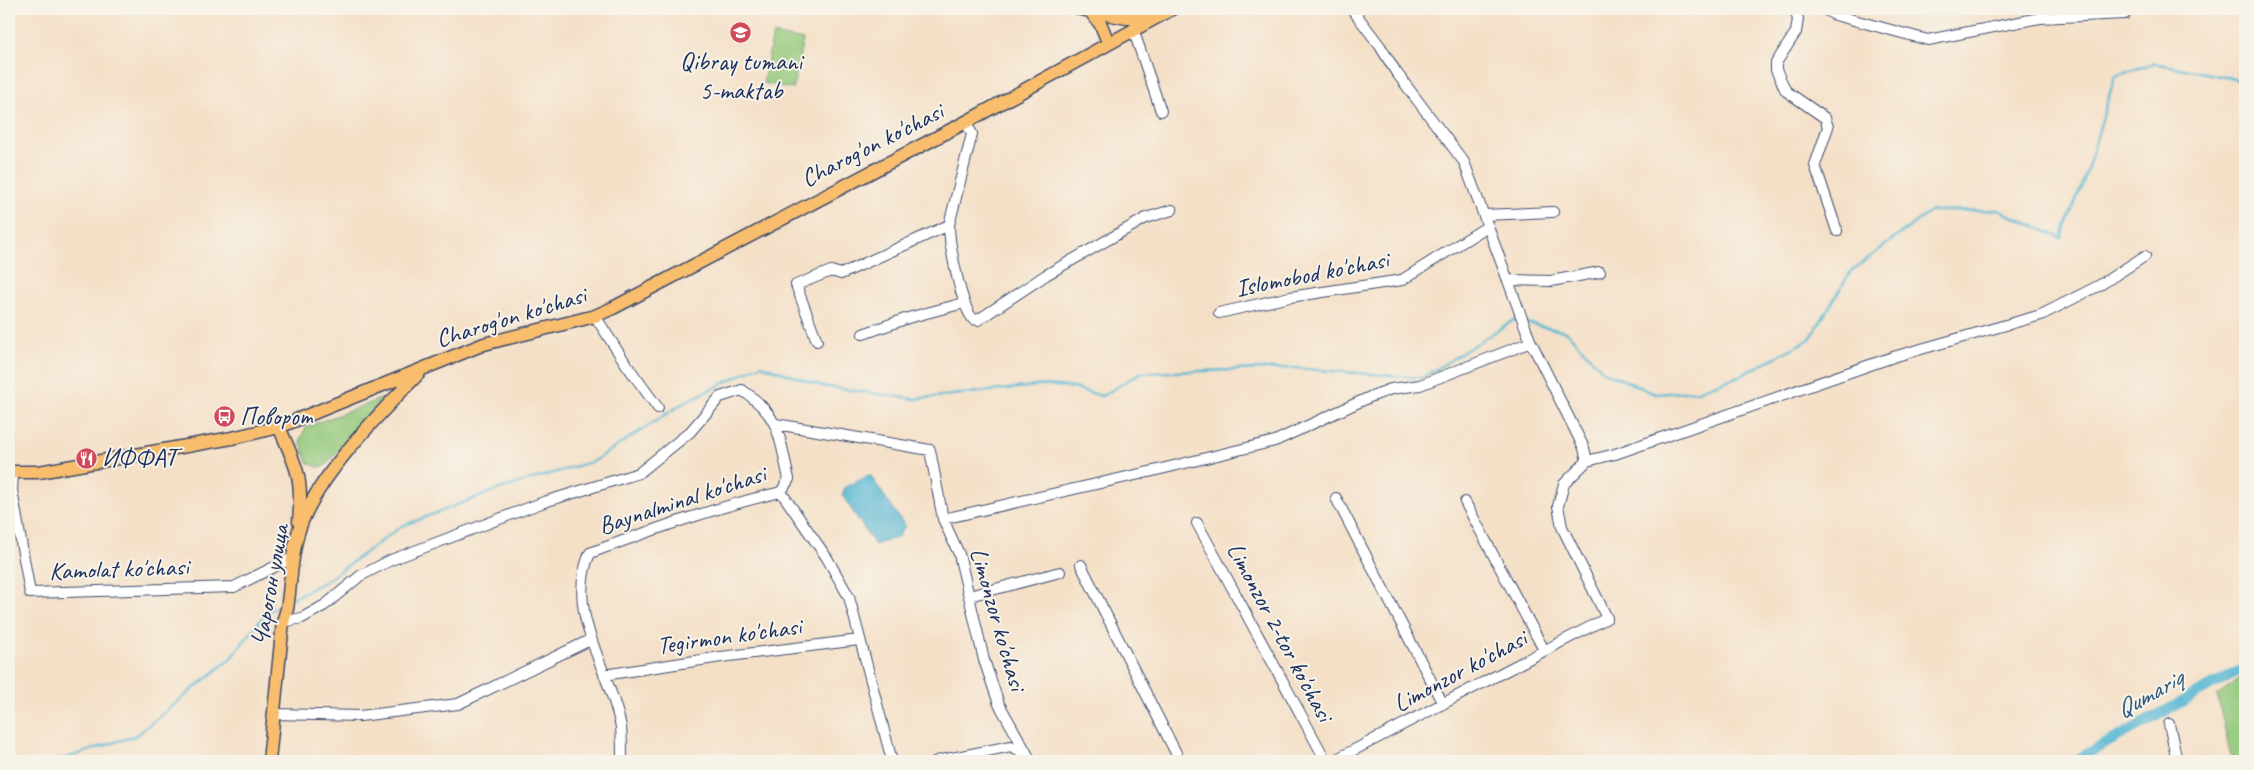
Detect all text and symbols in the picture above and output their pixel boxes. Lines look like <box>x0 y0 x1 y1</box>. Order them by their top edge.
school or university icon: Qibray tumani 5-maktab <box>729 21 753 45</box>
place label: Qibray tumani 5-maktab <box>680 46 805 107</box>
street label: Charog'on ko'chasi <box>796 94 951 195</box>
street label: Islomobod ko'chasi <box>1233 243 1394 304</box>
street label: Charog'on ko'chasi <box>432 278 593 355</box>
place label: Поворот <box>240 401 314 433</box>
bus stop icon: Поворот <box>212 405 236 429</box>
place label: ИФФАТ <box>102 442 184 474</box>
restaurant icon: ИФФАТ <box>74 446 98 470</box>
street label: Baynalminal ko'chasi <box>594 457 773 542</box>
street label: Чарогон улица <box>244 519 297 648</box>
street label: Limonzor 2-tor ko'chasi <box>1219 537 1342 730</box>
street label: Limonzor ko'chasi <box>962 544 1035 697</box>
street label: Kamolat ko'chasi <box>49 550 193 587</box>
street label: Tegirmon ko'chasi <box>655 610 806 662</box>
street label: Limonzor ko'chasi <box>1388 621 1535 720</box>
water label: Qumariq <box>2110 660 2192 726</box>

